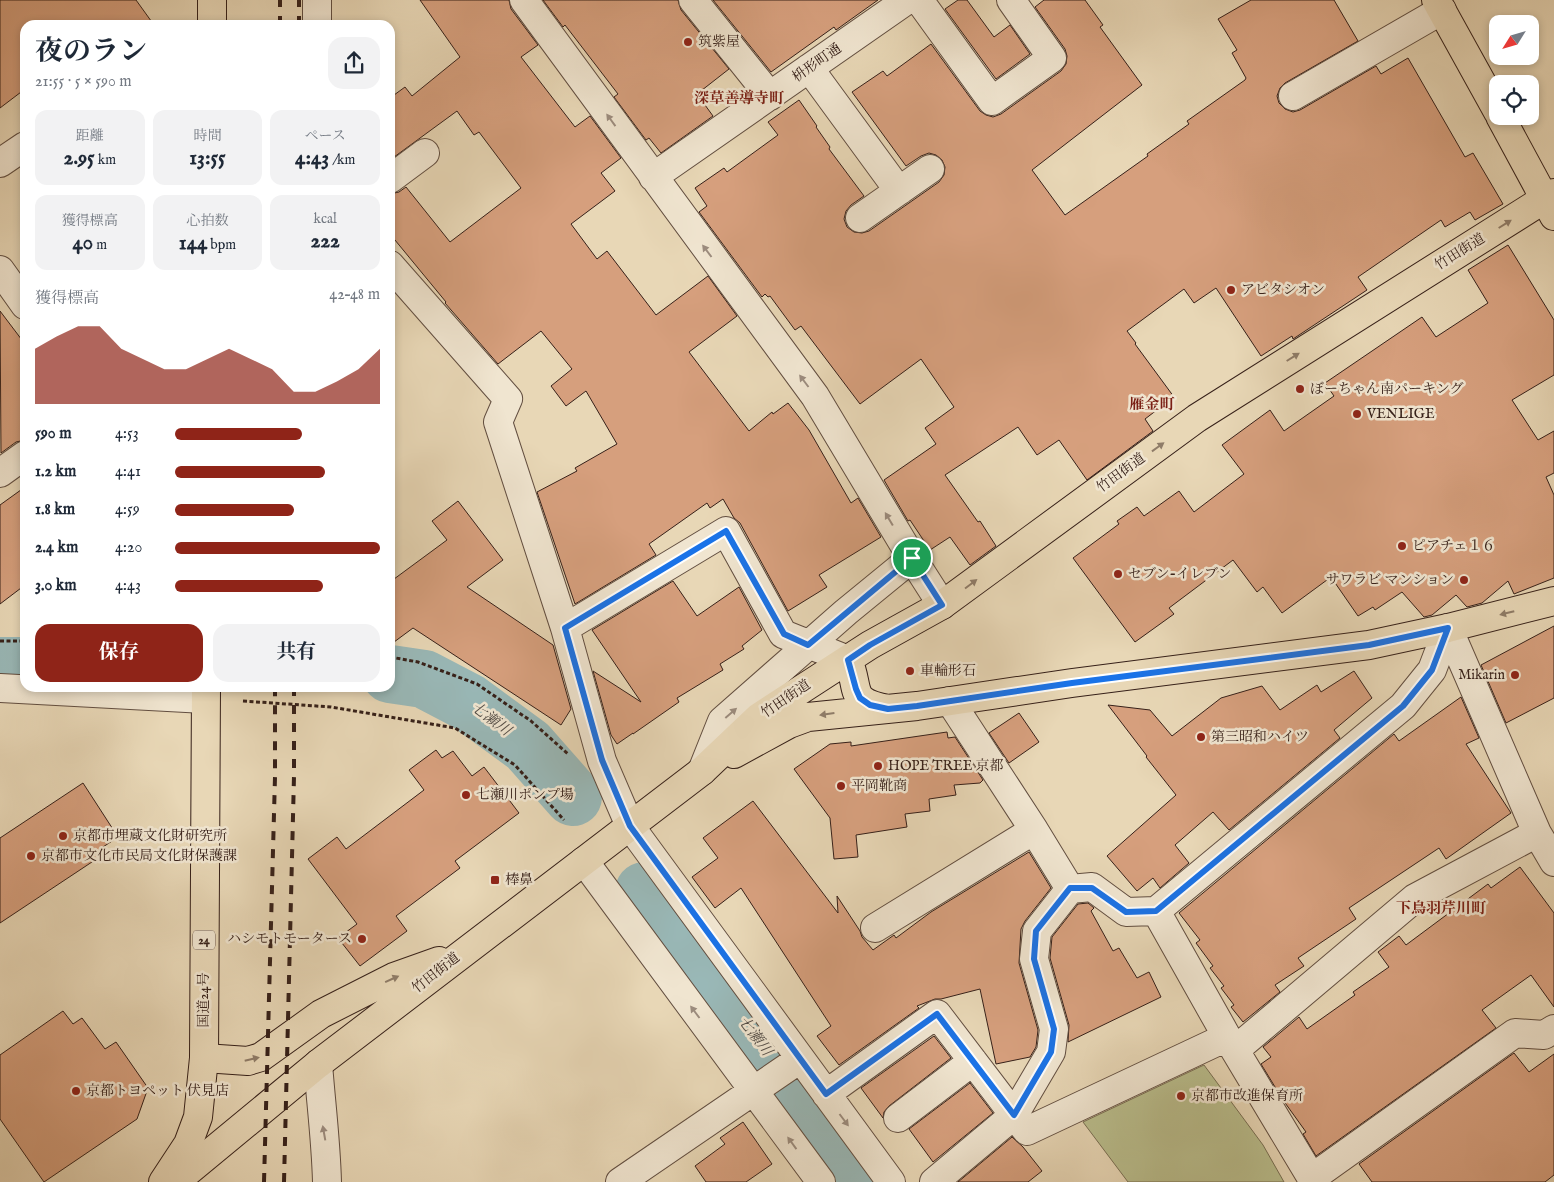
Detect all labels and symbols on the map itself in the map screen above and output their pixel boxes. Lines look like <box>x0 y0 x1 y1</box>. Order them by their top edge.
north arrow <box>1489 15 1539 65</box>
place label: 筑紫屋 <box>698 33 740 51</box>
marker: 筑紫屋 <box>682 36 694 48</box>
street label: 枡形町通 <box>789 40 845 86</box>
district label: 深草善導寺町 <box>694 89 784 108</box>
one-way arrow <box>606 113 616 127</box>
one-way arrow <box>1498 219 1511 228</box>
street label: 竹田街道 <box>1431 230 1489 274</box>
one-way arrow <box>702 244 712 258</box>
place label: アビタシオン <box>1241 281 1325 299</box>
marker: アビタシオン <box>1225 284 1237 296</box>
one-way arrow <box>1287 352 1300 362</box>
one-way arrow <box>798 375 809 388</box>
place label: ぼーちゃん南パーキング <box>1310 380 1464 398</box>
marker: ぼーちゃん南パーキング <box>1294 383 1306 395</box>
district label: 雁金町 <box>1129 395 1175 414</box>
place label: VENLIGE <box>1366 405 1435 423</box>
marker: VENLIGE <box>1351 408 1363 420</box>
one-way arrow <box>1151 442 1165 452</box>
street label: 竹田街道 <box>1093 449 1149 497</box>
one-way arrow <box>885 513 894 526</box>
pin <box>891 537 933 579</box>
place label: ピアチェ１６ <box>1412 537 1496 555</box>
marker: ピアチェ１６ <box>1396 540 1408 552</box>
place label: セブン-イレブン <box>1128 565 1231 583</box>
marker: セブン-イレブン <box>1112 568 1124 580</box>
place label: サワラビ マンション <box>1326 571 1454 589</box>
marker: サワラビ マンション <box>1458 574 1470 586</box>
one-way arrow <box>964 580 977 590</box>
one-way arrow <box>1499 610 1514 618</box>
place label: 車輪形石 <box>920 662 976 680</box>
marker: 車輪形石 <box>904 665 916 677</box>
place label: Mikarin <box>1458 666 1506 684</box>
marker: Mikarin <box>1509 669 1521 681</box>
street label: 竹田街道 <box>758 676 814 722</box>
water label: 七瀬川 <box>467 698 516 741</box>
one-way arrow <box>725 708 737 719</box>
one-way arrow <box>819 710 835 718</box>
place label: 第三昭和ハイツ <box>1211 728 1309 746</box>
marker: 第三昭和ハイツ <box>1195 731 1207 743</box>
place label: HOPE TREE 京都 <box>888 757 1003 775</box>
marker: HOPE TREE 京都 <box>872 760 884 772</box>
place label: 平岡靴商 <box>851 777 907 795</box>
marker: 平岡靴商 <box>835 780 847 792</box>
place label: 七瀬川ポンプ場 <box>476 786 574 804</box>
marker: 七瀬川ポンプ場 <box>460 789 472 801</box>
place label: 京都市埋蔵文化財研究所 <box>73 827 227 845</box>
marker: 京都市埋蔵文化財研究所 <box>57 830 69 842</box>
place label: 京都市文化市民局文化財保護課 <box>41 847 237 865</box>
marker: 京都市文化市民局文化財保護課 <box>25 850 37 862</box>
place label: 棒鼻 <box>505 871 533 889</box>
marker: 棒鼻 <box>489 874 501 886</box>
district label: 下鳥羽芹川町 <box>1396 899 1486 918</box>
road number: 24 <box>193 930 215 950</box>
place label: ハシモトモータース <box>227 930 352 948</box>
marker: ハシモトモータース <box>356 933 368 945</box>
street label: 竹田街道 <box>408 949 464 997</box>
street label: 国道24号 <box>195 972 213 1028</box>
one-way arrow <box>385 974 399 982</box>
one-way arrow <box>690 1005 700 1019</box>
water label: 七瀬川 <box>734 1012 777 1061</box>
one-way arrow <box>245 1055 260 1063</box>
place label: 京都トヨペット 伏見店 <box>86 1082 229 1100</box>
marker: 京都トヨペット 伏見店 <box>70 1085 82 1097</box>
place label: 京都市改進保育所 <box>1191 1087 1303 1105</box>
marker: 京都市改進保育所 <box>1175 1090 1187 1102</box>
one-way arrow <box>839 1113 850 1126</box>
one-way arrow <box>319 1125 327 1141</box>
one-way arrow <box>787 1136 797 1150</box>

